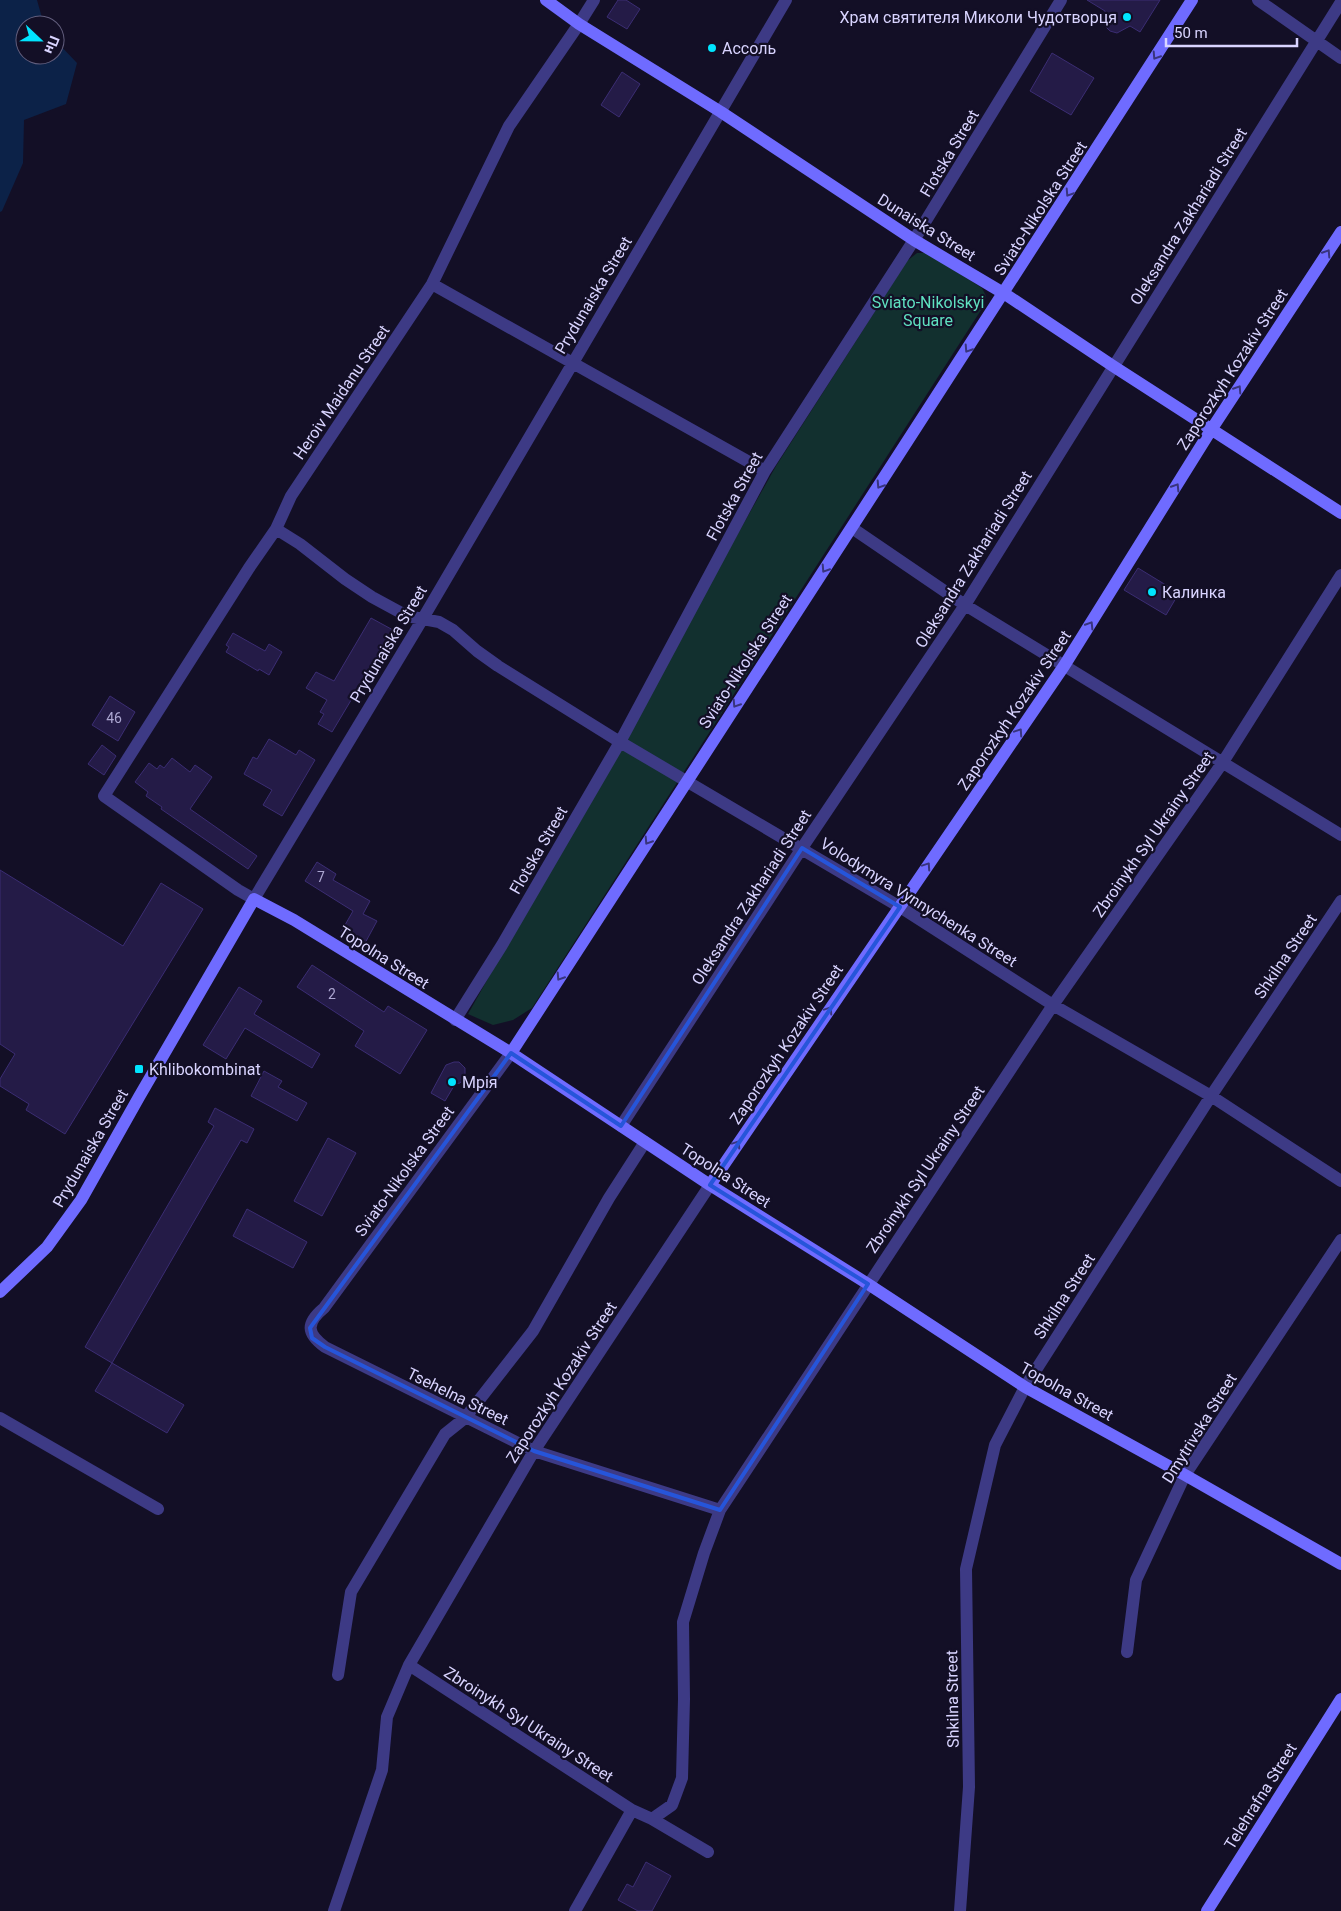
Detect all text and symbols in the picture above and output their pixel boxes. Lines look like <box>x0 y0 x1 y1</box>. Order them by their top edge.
place label: Храм святителя Миколи Чудотворця <box>840 8 1117 27</box>
marker: Храм святителя Миколи Чудотворця <box>1121 11 1133 23</box>
north arrow <box>15 15 65 65</box>
scale bar <box>1166 15 1297 47</box>
text: 50 m <box>1174 24 1208 42</box>
text: Пн <box>41 34 63 56</box>
place label: Ассоль <box>722 39 776 58</box>
marker: Ассоль <box>706 42 718 54</box>
one-way arrow <box>1153 50 1163 59</box>
street label: Flotska Street <box>916 106 983 200</box>
street label: Oleksandra Zakhariadi Street <box>1126 124 1251 308</box>
street label: Sviato-Nikolska Street <box>990 138 1091 279</box>
one-way arrow <box>1066 187 1075 196</box>
street label: Dunaiska Street <box>874 190 979 265</box>
street label: Prydunaiska Street <box>551 233 636 357</box>
one-way arrow <box>1321 250 1330 259</box>
street label: Zaporozkyh Kozakiv Street <box>1173 285 1292 453</box>
park label: Sviato-Nikolskyi Square <box>872 293 984 330</box>
street label: Heroiv Maidanu Street <box>289 321 393 463</box>
one-way arrow <box>965 344 975 353</box>
one-way arrow <box>1232 385 1241 395</box>
street label: Flotska Street <box>702 449 767 544</box>
street label: Oleksandra Zakhariadi Street <box>911 467 1036 651</box>
one-way arrow <box>877 480 886 489</box>
one-way arrow <box>1169 483 1179 492</box>
one-way arrow <box>822 563 832 572</box>
street label: Prydunaiska Street <box>346 582 431 706</box>
place label: Калинка <box>1162 583 1226 602</box>
marker: Калинка <box>1146 586 1158 598</box>
street label: Sviato-Nikolska Street <box>695 591 796 732</box>
one-way arrow <box>1084 621 1093 630</box>
street label: Zaporozkyh Kozakiv Street <box>954 627 1075 794</box>
one-way arrow <box>733 699 742 708</box>
house number: 46 <box>106 710 122 726</box>
one-way arrow <box>1013 728 1022 738</box>
street label: Zbroinykh Syl Ukrainy Street <box>1089 748 1218 921</box>
street label: Flotska Street <box>506 803 571 898</box>
street label: Oleksandra Zakhariadi Street <box>688 806 815 988</box>
street label: Volodymyra Vynnychenka Street <box>817 834 1021 971</box>
one-way arrow <box>644 835 654 844</box>
one-way arrow <box>921 863 930 872</box>
house number: 7 <box>317 869 325 885</box>
street label: Shkilna Street <box>1250 910 1321 1002</box>
street label: Topolna Street <box>335 922 433 993</box>
street label: Zaporozkyh Kozakiv Street <box>726 961 847 1128</box>
one-way arrow <box>556 972 566 981</box>
house number: 2 <box>328 986 336 1002</box>
one-way arrow <box>823 1006 832 1016</box>
place label: Khlibokombinat <box>149 1060 261 1079</box>
marker: Khlibokombinat <box>133 1063 145 1075</box>
place label: Мрія <box>462 1073 498 1092</box>
marker: Мрія <box>446 1076 458 1088</box>
street label: Zbroinykh Syl Ukrainy Street <box>862 1082 989 1257</box>
street label: Prydunaiska Street <box>49 1086 132 1211</box>
street label: Sviato-Nikolska Street <box>351 1103 458 1240</box>
street label: Topolna Street <box>677 1139 774 1212</box>
one-way arrow <box>731 1141 740 1150</box>
street label: Shkilna Street <box>1030 1250 1099 1343</box>
street label: Zaporozkyh Kozakiv Street <box>502 1298 621 1466</box>
street label: Topolna Street <box>1017 1358 1117 1425</box>
street label: Tsehelna Street <box>404 1364 512 1429</box>
street label: Dmytrivska Street <box>1158 1370 1241 1487</box>
street label: Shkilna Street <box>942 1650 963 1748</box>
street label: Zbroinykh Syl Ukrainy Street <box>441 1663 617 1786</box>
street label: Telehrafna Street <box>1220 1740 1301 1853</box>

